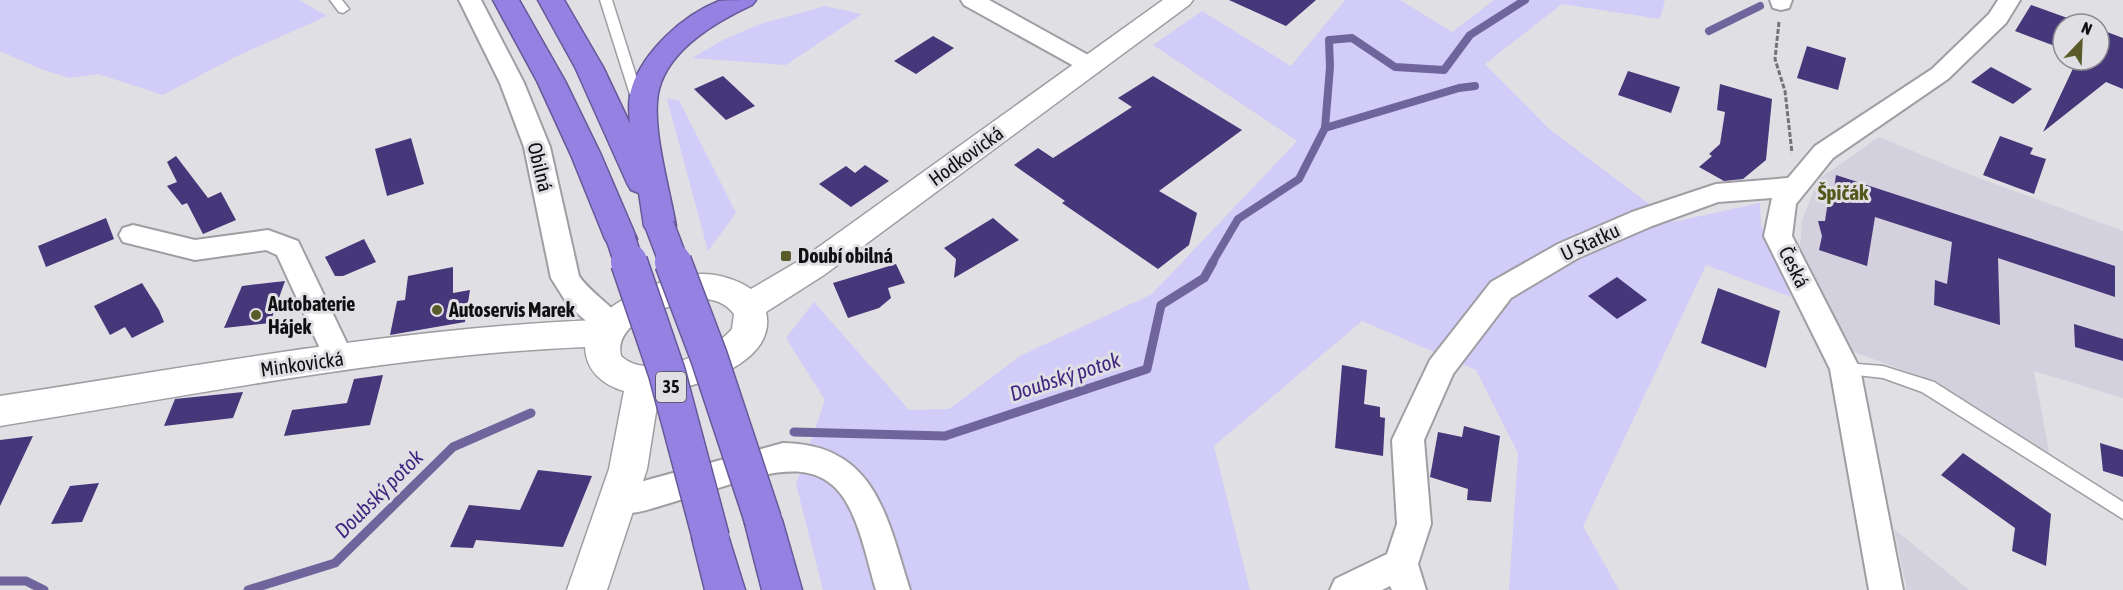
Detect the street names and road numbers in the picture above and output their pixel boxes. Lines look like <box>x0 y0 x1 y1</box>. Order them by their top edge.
street label: Hodkovická <box>924 121 1007 190</box>
street label: Obilná <box>523 140 558 194</box>
street label: U Statku <box>1557 218 1623 265</box>
street label: Česká <box>1774 242 1815 291</box>
street label: Minkovická <box>259 346 345 381</box>
road number: 35 <box>656 372 686 402</box>

